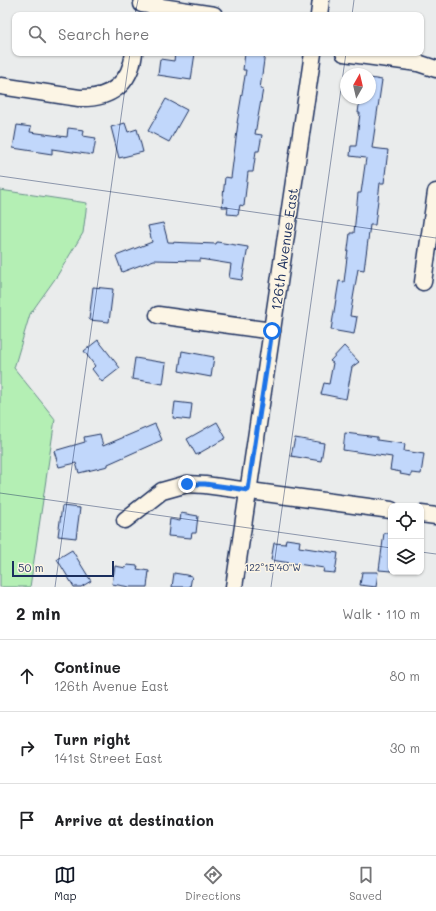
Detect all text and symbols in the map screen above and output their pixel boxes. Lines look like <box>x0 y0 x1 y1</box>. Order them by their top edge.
search box <box>12 12 424 56</box>
icon: search <box>26 23 48 45</box>
text: Search here <box>58 24 149 44</box>
north arrow <box>340 68 376 104</box>
street label: 126th Avenue East <box>266 186 302 312</box>
route start <box>263 322 281 340</box>
route end <box>178 475 196 493</box>
map controls <box>388 503 424 575</box>
button: locate <box>388 503 424 539</box>
button: layers <box>388 539 424 575</box>
scale bar <box>12 559 114 578</box>
text: 50 m <box>18 560 44 575</box>
text: 122°15'40"W <box>245 560 301 574</box>
text: 2 min <box>16 602 61 624</box>
text: Walk · 110 m <box>342 605 420 622</box>
text: Continue <box>54 657 121 677</box>
icon: ahead <box>16 665 38 687</box>
text: 80 m <box>390 667 420 684</box>
text: 126th Avenue East <box>54 677 169 694</box>
text: Turn right <box>54 729 131 749</box>
icon: right <box>16 737 38 759</box>
text: 30 m <box>390 739 420 756</box>
text: 141st Street East <box>54 749 163 766</box>
icon: arrive <box>16 809 38 831</box>
text: Arrive at destination <box>54 810 214 830</box>
tab: Map <box>54 864 77 903</box>
tab: Directions <box>185 864 241 903</box>
tab: Saved <box>349 864 382 903</box>

